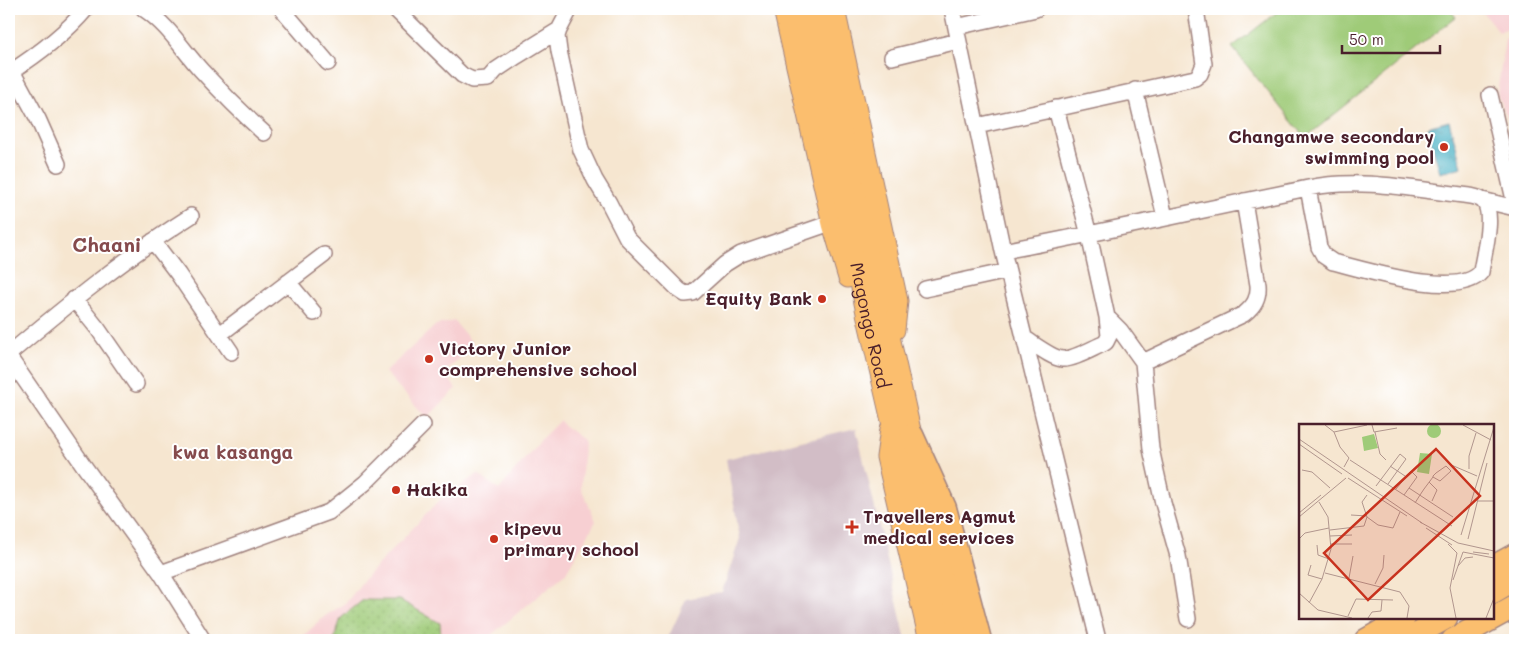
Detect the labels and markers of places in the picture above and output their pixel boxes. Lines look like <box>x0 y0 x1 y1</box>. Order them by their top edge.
place label: Changamwe secondary swimming pool <box>1228 124 1434 169</box>
marker: Changamwe secondary swimming pool <box>1438 141 1450 153</box>
place label: Equity Bank <box>705 286 812 310</box>
marker: Equity Bank <box>816 293 828 305</box>
place label: Victory Junior comprehensive school <box>439 336 637 381</box>
marker: Victory Junior comprehensive school <box>423 353 435 365</box>
place label: Hakika <box>406 477 468 501</box>
marker: Hakika <box>390 484 402 496</box>
place label: Travellers Agmut medical services <box>863 504 1016 549</box>
place label: kipevu primary school <box>504 516 639 561</box>
marker: Travellers Agmut medical services <box>845 520 859 534</box>
marker: kipevu primary school <box>488 533 500 545</box>

